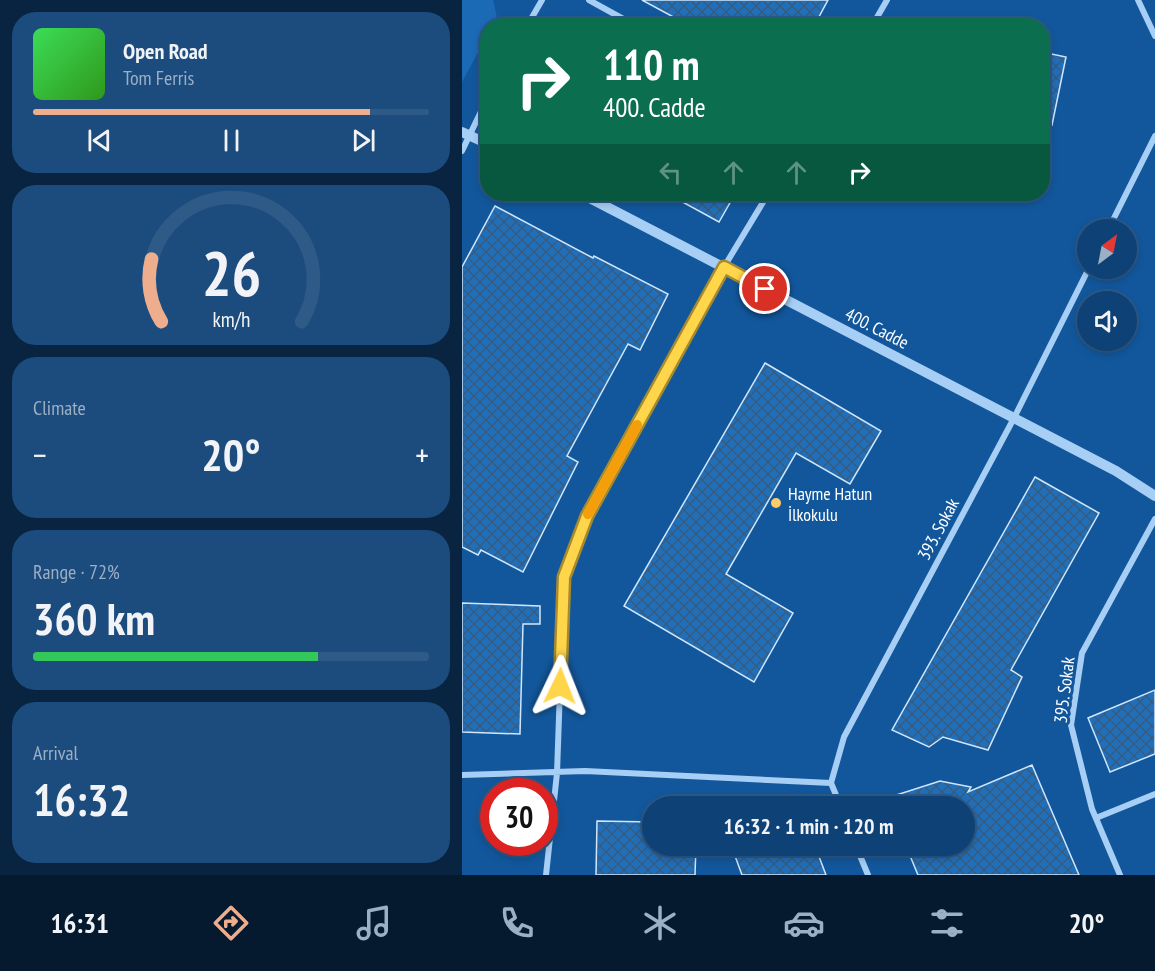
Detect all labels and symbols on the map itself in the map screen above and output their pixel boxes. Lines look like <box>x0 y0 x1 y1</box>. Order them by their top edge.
north arrow <box>1077 219 1137 279</box>
pin <box>739 263 790 314</box>
street label: 400. Cadde <box>841 302 913 354</box>
place label: Hayme Hatun İlkokulu <box>788 482 872 526</box>
street label: 393. Sokak <box>912 494 964 564</box>
marker: Hayme Hatun İlkokulu <box>769 496 783 510</box>
position arrow <box>528 654 592 718</box>
street label: 395. Sokak <box>1049 655 1079 725</box>
speed limit sign: 30 <box>480 778 558 856</box>

